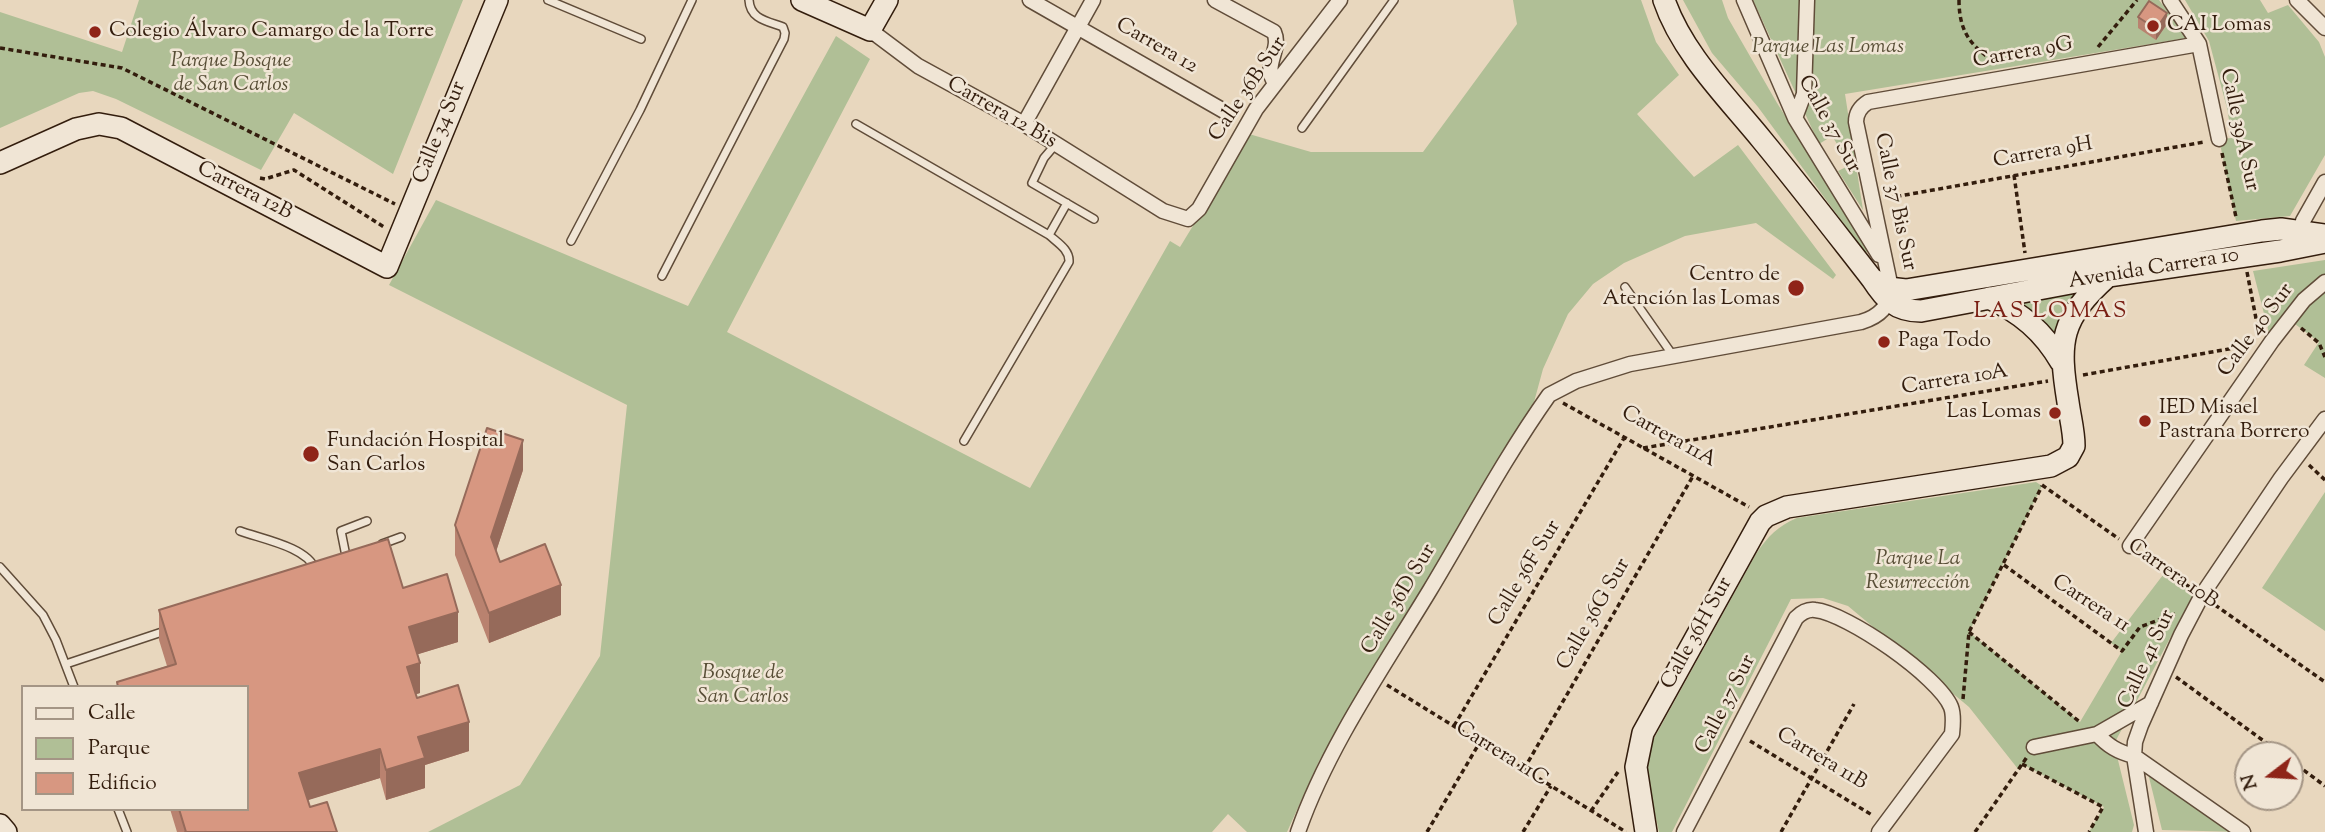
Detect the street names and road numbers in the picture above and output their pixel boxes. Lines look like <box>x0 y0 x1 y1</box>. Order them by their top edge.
street label: Carrera 12 <box>1110 13 1202 81</box>
street label: Calle 36B Sur <box>1205 33 1293 147</box>
street label: Carrera 9G <box>1971 33 2075 75</box>
street label: Calle 39A Sur <box>2213 66 2263 194</box>
street label: Carrera 12 Bis <box>942 72 1060 156</box>
street label: Calle 37 Sur <box>1791 72 1865 178</box>
street label: Calle 34 Sur <box>409 78 473 188</box>
street label: Calle 37 Bis Sur <box>1867 131 1921 273</box>
street label: Carrera 9H <box>1991 133 2095 175</box>
street label: Carrera 12B <box>192 157 296 227</box>
street label: Avenida Carrera 10 <box>2067 244 2241 296</box>
street label: Calle 40 Sur <box>2214 279 2300 383</box>
street label: Carrera 10A <box>1900 360 2010 402</box>
street label: Carrera 11A <box>1616 402 1720 474</box>
street label: Calle 36F Sur <box>1484 516 1568 632</box>
street label: Carrera 10B <box>2122 535 2222 615</box>
street label: Calle 36D Sur <box>1357 540 1443 660</box>
street label: Calle 36G Sur <box>1553 555 1637 675</box>
street label: Carrera 11 <box>2046 571 2134 639</box>
street label: Calle 36H Sur <box>1657 573 1739 695</box>
street label: Calle 41 Sur <box>2114 606 2182 714</box>
street label: Calle 37 Sur <box>1691 651 1763 759</box>
street label: Carrera 11C <box>1450 717 1552 793</box>
street label: Carrera 11B <box>1771 723 1871 797</box>

